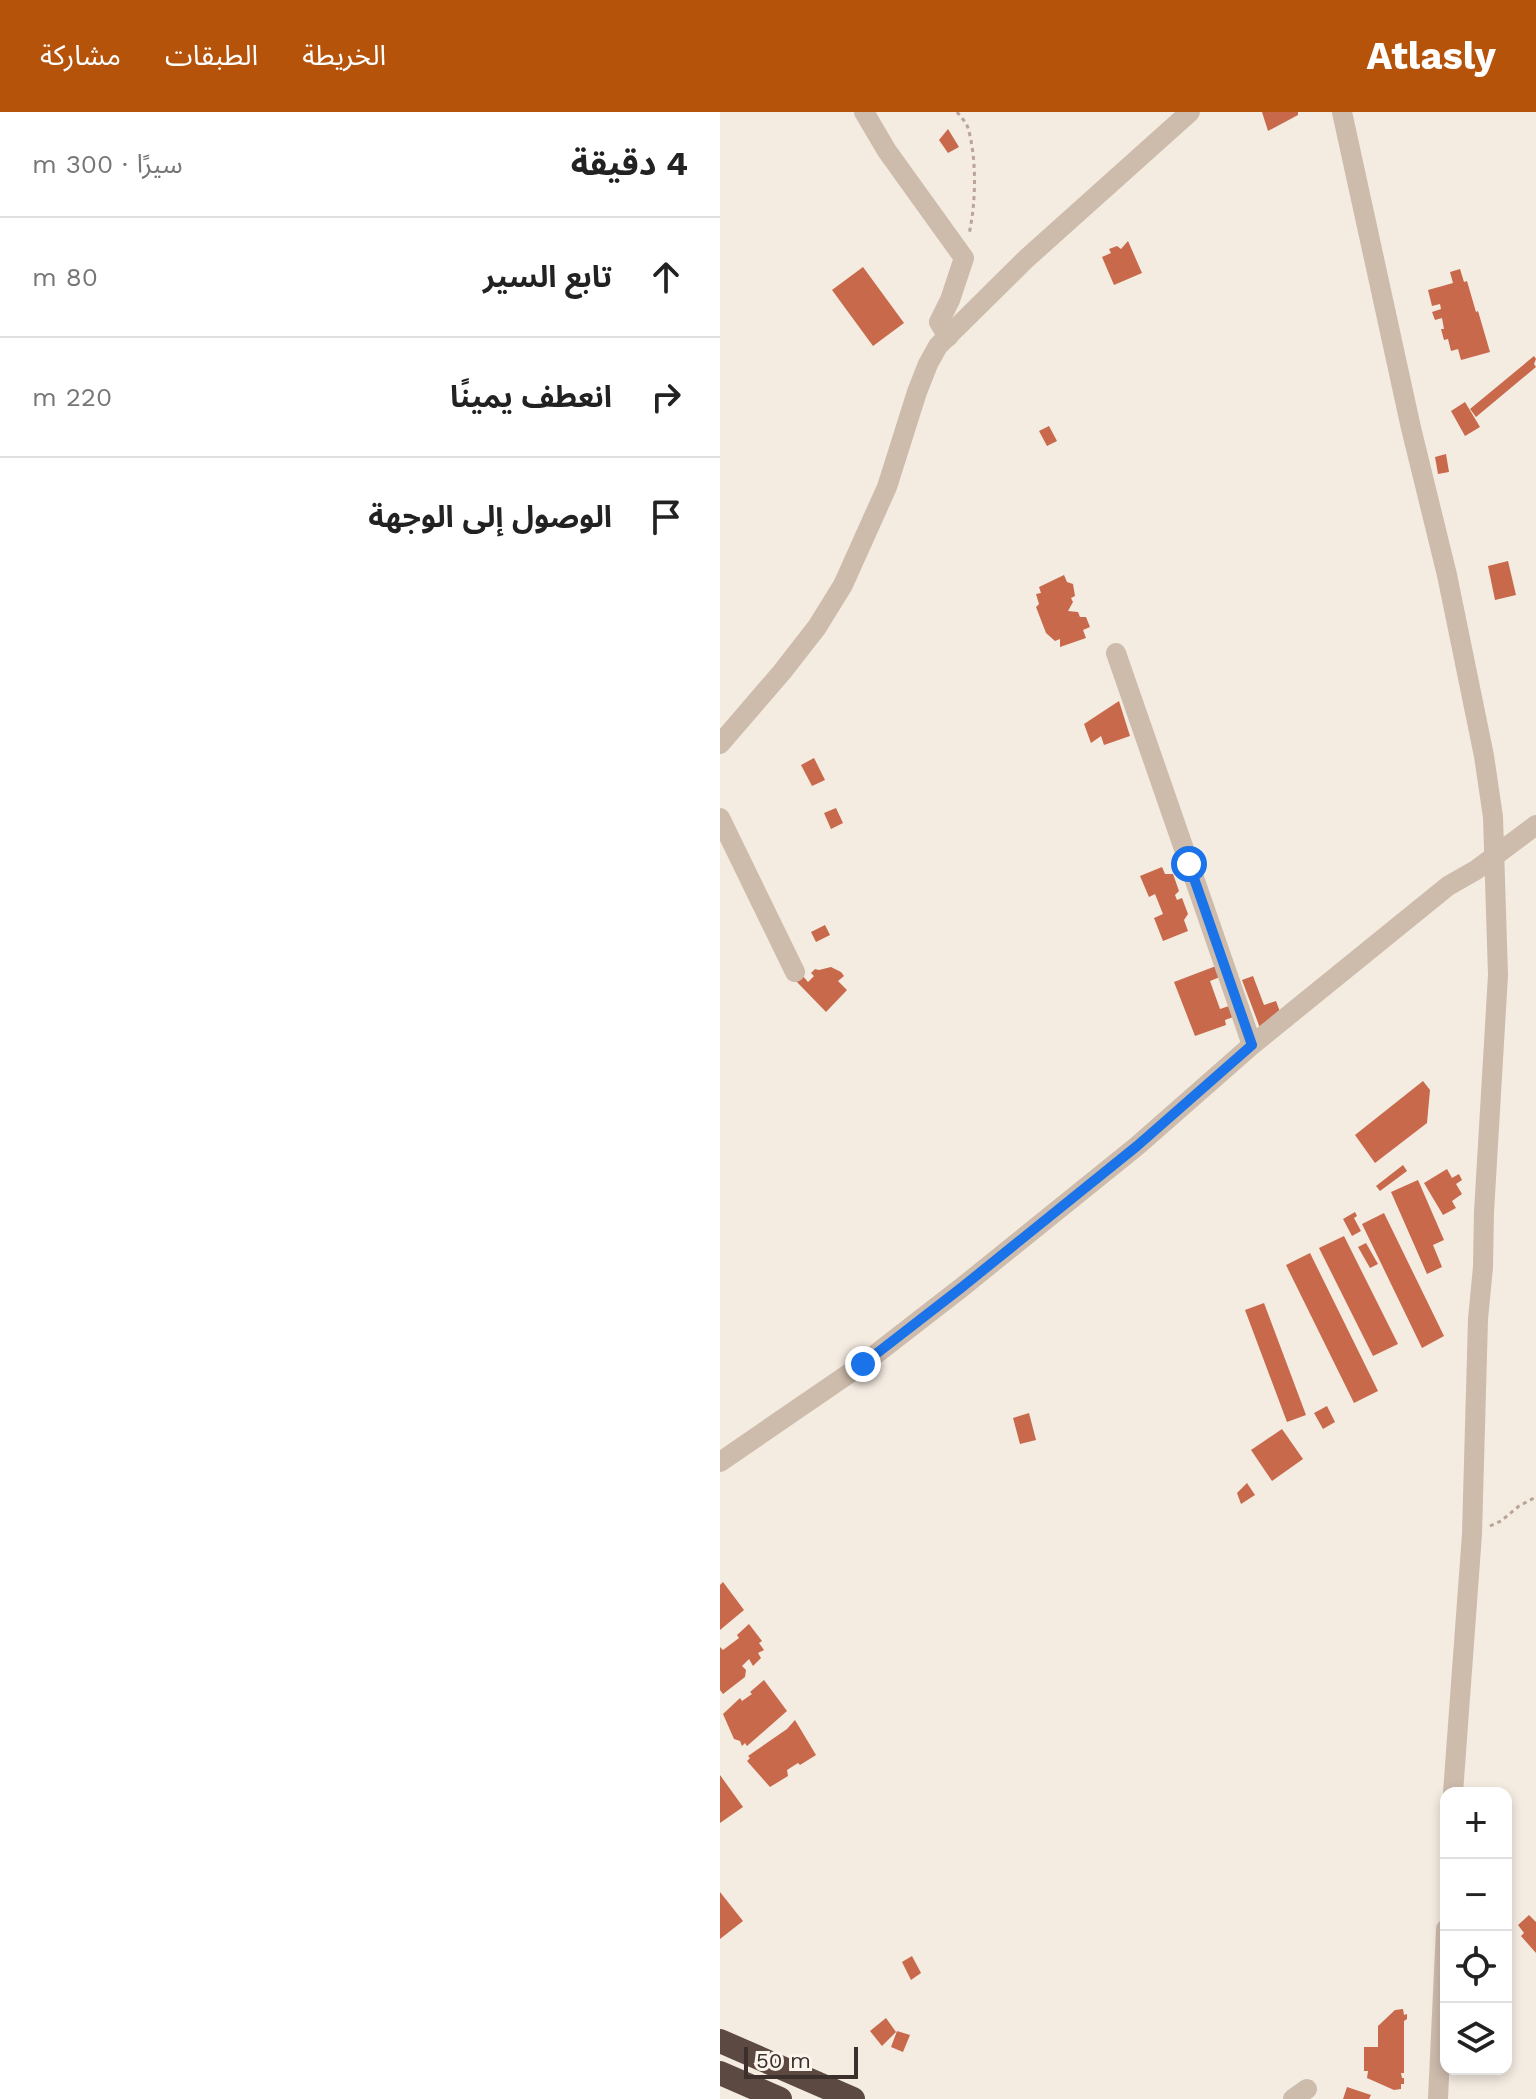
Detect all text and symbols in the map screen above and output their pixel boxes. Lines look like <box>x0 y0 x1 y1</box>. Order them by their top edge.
text: Atlasly <box>1366 34 1496 78</box>
text: مشاركة <box>40 39 121 72</box>
text: الطبقات <box>165 39 258 72</box>
text: الخريطة <box>302 39 386 72</box>
text: 4 دقيقة <box>571 143 688 183</box>
text: سيرًا · 300 m <box>32 149 183 179</box>
icon: ahead <box>644 255 688 299</box>
text: تابع السير <box>483 259 612 294</box>
text: 80 m <box>32 262 98 292</box>
icon: right <box>644 375 688 419</box>
text: انعطف يمينًا <box>450 379 612 414</box>
text: 220 m <box>32 382 112 412</box>
icon: arrive <box>644 495 688 539</box>
text: الوصول إلى الوجهة <box>368 499 612 534</box>
route start <box>1171 846 1207 882</box>
route end <box>845 1346 881 1382</box>
map controls <box>1440 1787 1512 2075</box>
button: + <box>1440 1787 1512 1859</box>
button: − <box>1440 1859 1512 1931</box>
button: locate <box>1440 1931 1512 2003</box>
button: layers <box>1440 2003 1512 2075</box>
scale bar <box>744 2043 858 2079</box>
text: 50 m <box>756 2048 811 2073</box>

